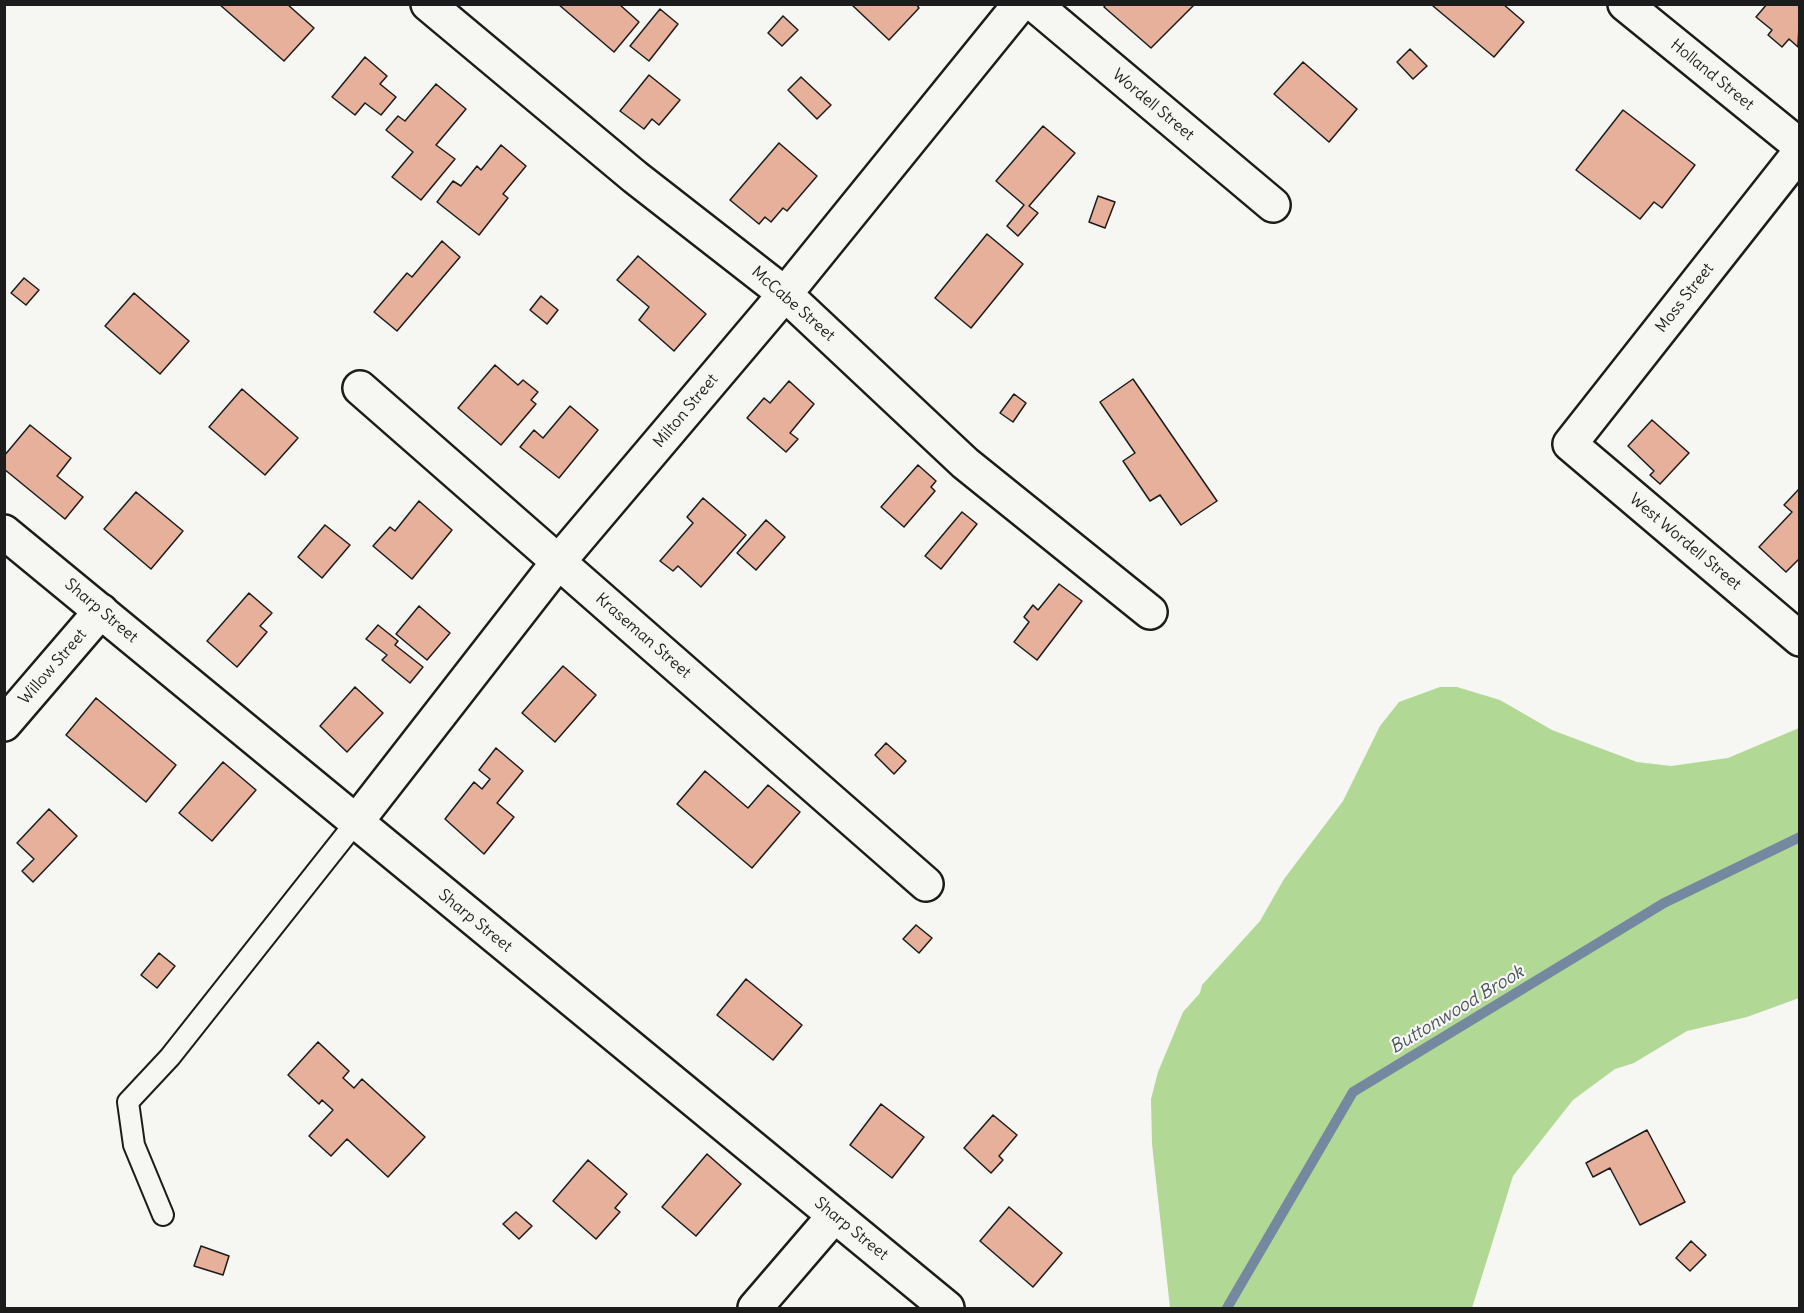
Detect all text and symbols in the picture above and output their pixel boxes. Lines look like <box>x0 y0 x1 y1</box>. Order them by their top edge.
street label: Holland Street <box>1666 35 1758 115</box>
street label: Wordell Street <box>1108 65 1198 145</box>
street label: Moss Street <box>1652 259 1718 337</box>
street label: McCabe Street <box>747 263 839 345</box>
street label: Milton Street <box>650 370 722 452</box>
street label: West Wordell Street <box>1625 490 1745 594</box>
street label: Sharp Street <box>61 575 141 647</box>
street label: Kraseman Street <box>591 589 695 683</box>
street label: Willow Street <box>15 625 91 709</box>
street label: Sharp Street <box>434 885 516 957</box>
water label: Buttonwood Brook <box>1386 961 1528 1059</box>
street label: Sharp Street <box>810 1193 892 1265</box>

